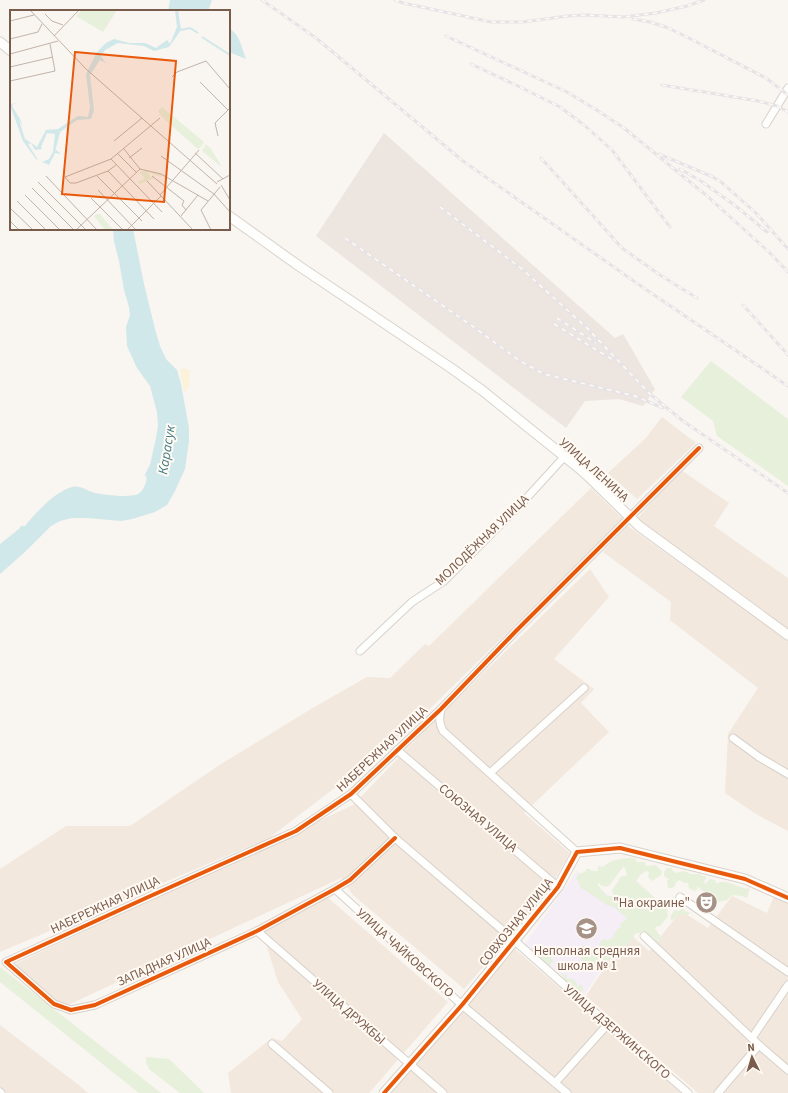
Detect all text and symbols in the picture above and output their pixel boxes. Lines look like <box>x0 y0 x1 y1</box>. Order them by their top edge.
inset map <box>10 10 230 230</box>
water label: Карасук <box>153 424 181 476</box>
street label: УЛИЦА ЛЕНИНА <box>555 434 633 507</box>
street label: МОЛОДЁЖНАЯ УЛИЦА <box>431 490 534 590</box>
street label: НАБЕРЕЖНАЯ УЛИЦА <box>332 701 432 796</box>
street label: СОЮЗНАЯ УЛИЦА <box>435 780 522 857</box>
street label: НАБЕРЕЖНАЯ УЛИЦА <box>47 871 163 938</box>
street label: СОВХОЗНАЯ УЛИЦА <box>475 873 558 970</box>
theatre icon: "На окраине" <box>693 890 719 916</box>
place label: "На окраине" <box>613 894 690 912</box>
street label: УЛИЦА ЧАЙКОВСКОГО <box>352 904 458 1002</box>
school or university icon: Неполная средняя школа № 1 <box>574 916 600 942</box>
street label: ЗАПАДНАЯ УЛИЦА <box>114 933 215 991</box>
place label: Неполная средняя школа № 1 <box>534 942 640 975</box>
street label: УЛИЦА ДРУЖБЫ <box>309 975 389 1049</box>
street label: УЛИЦА ДЗЕРЖИНСКОГО <box>560 981 674 1083</box>
north arrow <box>732 1037 772 1077</box>
text: N <box>747 1040 755 1055</box>

